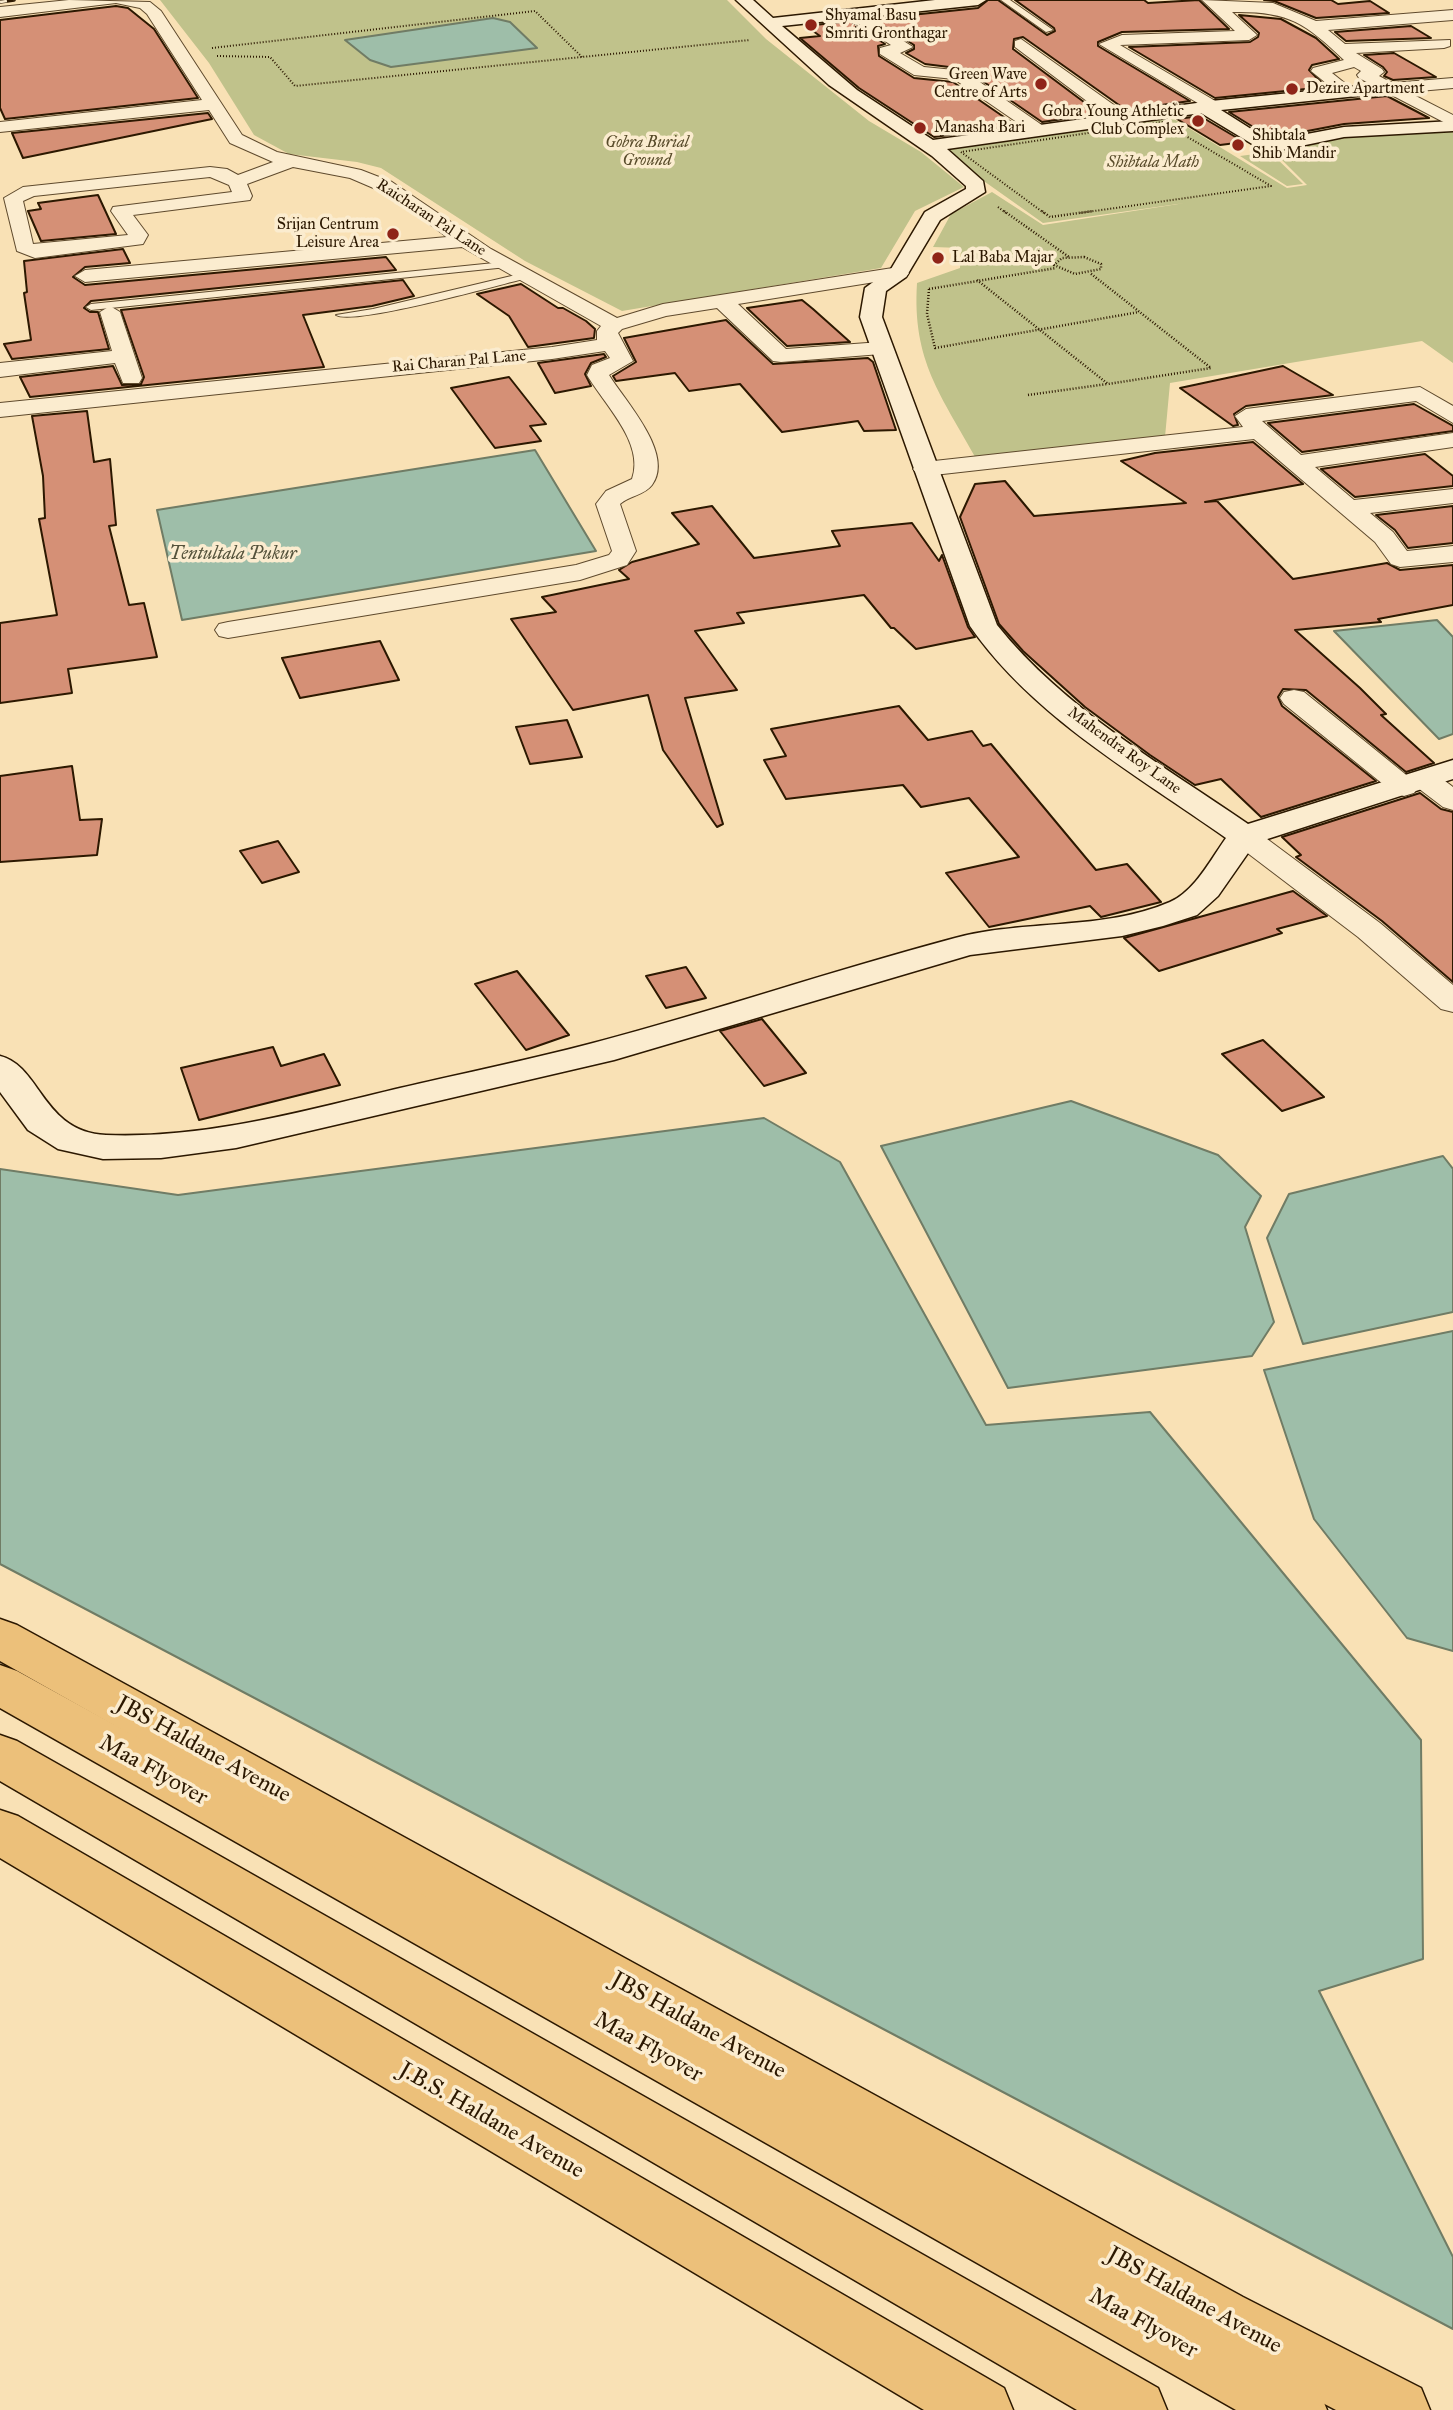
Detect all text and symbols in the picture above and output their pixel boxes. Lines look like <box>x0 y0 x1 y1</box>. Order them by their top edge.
place label: Shyamal Basu Smriti Gronthagar <box>825 6 947 44</box>
marker: Shyamal Basu Smriti Gronthagar <box>803 17 819 33</box>
place label: Green Wave Centre of Arts <box>934 65 1027 103</box>
marker: Green Wave Centre of Arts <box>1033 76 1049 92</box>
place label: Dezire Apartment <box>1306 79 1425 99</box>
marker: Dezire Apartment <box>1284 81 1300 97</box>
place label: Gobra Young Athletic Club Complex <box>1042 102 1184 140</box>
marker: Gobra Young Athletic Club Complex <box>1190 113 1206 129</box>
place label: Manasha Bari <box>934 118 1025 138</box>
marker: Manasha Bari <box>912 120 928 136</box>
place label: Shibtala Shib Mandir <box>1252 126 1336 164</box>
park label: Gobra Burial Ground <box>605 133 689 171</box>
marker: Shibtala Shib Mandir <box>1230 137 1246 153</box>
park label: Shibtala Math <box>1107 153 1199 173</box>
street label: Raicharan Pal Lane <box>373 175 489 261</box>
place label: Srijan Centrum Leisure Area <box>277 215 379 253</box>
marker: Srijan Centrum Leisure Area <box>385 226 401 242</box>
place label: Lal Baba Majar <box>952 248 1054 268</box>
marker: Lal Baba Majar <box>930 250 946 266</box>
street label: Rai Charan Pal Lane <box>391 347 527 377</box>
water label: Tentultala Pukur <box>169 544 297 566</box>
street label: Mahendra Roy Lane <box>1063 703 1185 799</box>
street label: JBS Haldane Avenue <box>111 1690 295 1810</box>
street label: Maa Flyover <box>94 1730 212 1812</box>
street label: JBS Haldane Avenue <box>606 1966 790 2086</box>
street label: Maa Flyover <box>589 2007 707 2089</box>
street label: J.B.S. Haldane Avenue <box>394 2057 588 2185</box>
street label: JBS Haldane Avenue <box>1102 2241 1286 2361</box>
street label: Maa Flyover <box>1084 2283 1202 2365</box>

